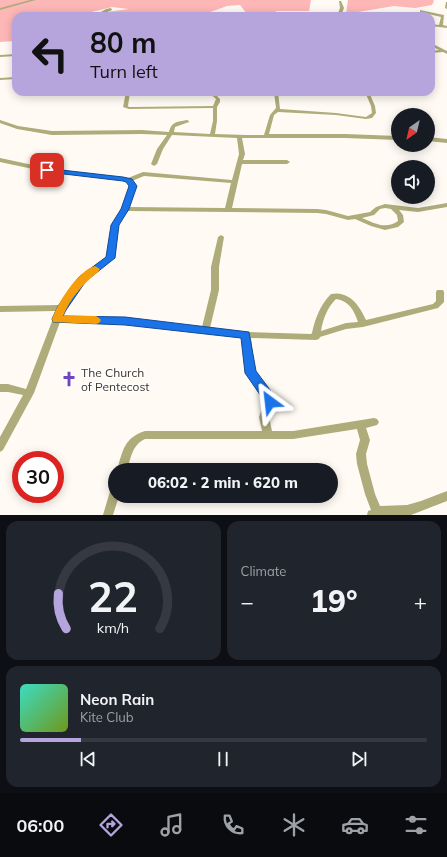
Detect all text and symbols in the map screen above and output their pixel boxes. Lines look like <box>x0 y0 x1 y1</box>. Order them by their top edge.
text: 80 m <box>90 25 156 60</box>
icon: left <box>24 28 76 80</box>
text: Turn left <box>90 60 158 83</box>
north arrow <box>391 108 435 152</box>
map controls <box>391 108 435 204</box>
pin <box>30 153 64 187</box>
icon: arrive <box>36 159 58 181</box>
button: sound <box>391 160 435 204</box>
place label: The Church of Pentecost <box>81 365 150 394</box>
church icon: The Church of Pentecost <box>60 370 78 388</box>
position arrow <box>249 381 291 423</box>
speed limit sign: 30 <box>12 451 64 503</box>
text: 06:02 · 2 min · 620 m <box>148 473 298 492</box>
text: Climate <box>241 563 286 579</box>
text: 22 <box>88 569 138 621</box>
text: 19° <box>310 582 358 620</box>
text: − <box>241 588 254 616</box>
text: + <box>414 588 427 616</box>
text: km/h <box>97 618 129 636</box>
text: Neon Rain <box>80 690 154 709</box>
text: Kite Club <box>80 709 134 725</box>
icon: previous <box>77 748 99 770</box>
icon: pause <box>212 748 234 770</box>
icon: next <box>348 748 370 770</box>
icon: directions <box>97 811 125 839</box>
icon: music <box>158 811 186 839</box>
icon: phone <box>219 811 247 839</box>
icon: climate <box>280 811 308 839</box>
icon: car <box>341 811 369 839</box>
icon: filters <box>402 811 430 839</box>
text: 06:00 <box>17 814 64 837</box>

